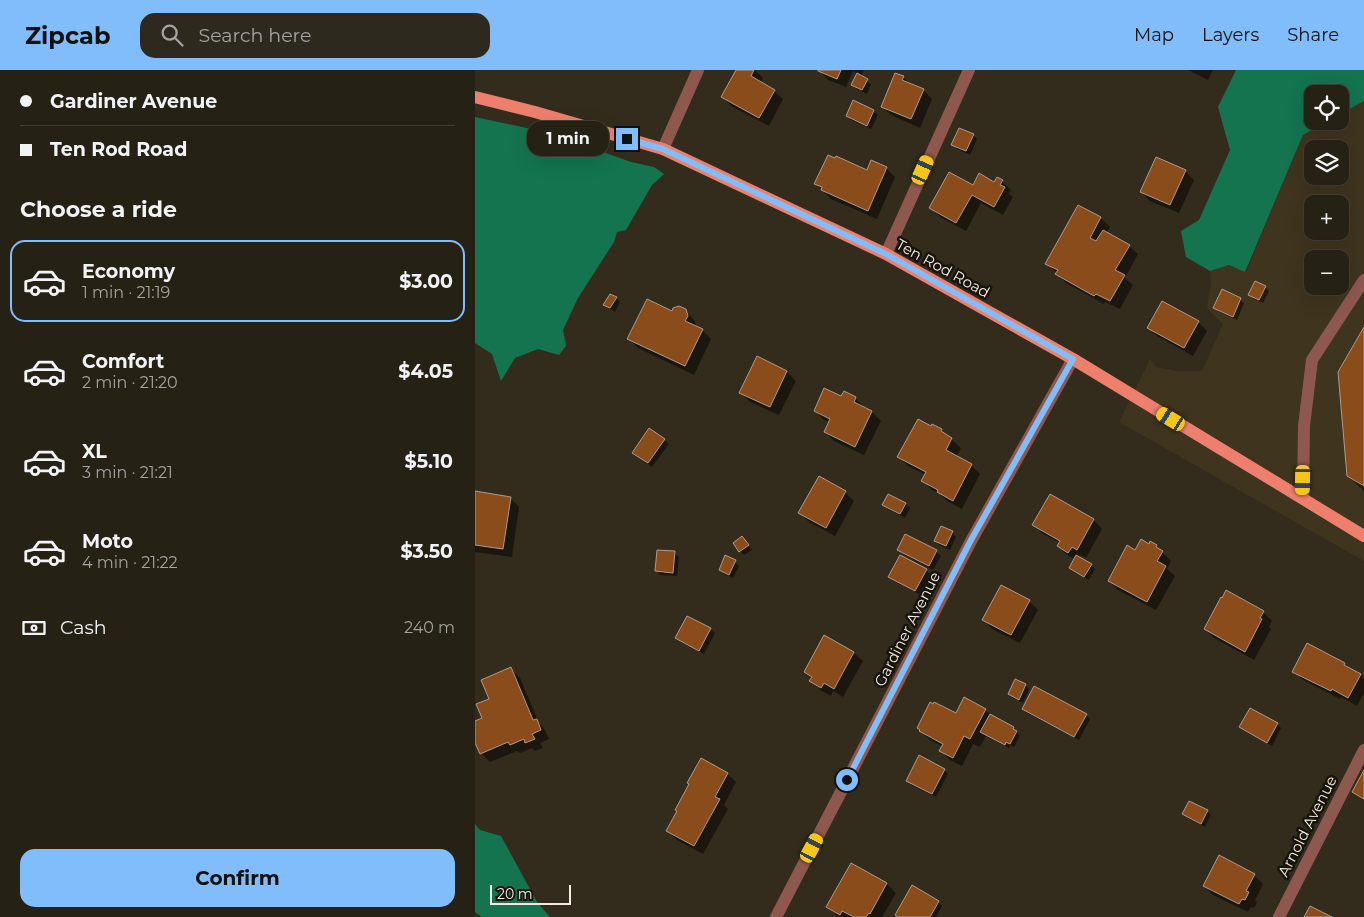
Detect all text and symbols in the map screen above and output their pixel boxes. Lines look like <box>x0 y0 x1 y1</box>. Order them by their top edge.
search box <box>140 13 490 58</box>
text: Zipcab <box>25 21 110 50</box>
icon: search <box>158 21 186 49</box>
text: Search here <box>198 24 311 47</box>
text: Map <box>1134 24 1174 46</box>
text: Layers <box>1202 24 1259 46</box>
text: Share <box>1287 24 1339 46</box>
map controls <box>1304 85 1349 295</box>
button: locate <box>1304 85 1349 130</box>
text: Gardiner Avenue <box>50 90 217 113</box>
callout: 1 min <box>527 122 609 156</box>
route end <box>616 128 638 150</box>
text: 1 min <box>546 129 590 148</box>
text: Ten Rod Road <box>50 138 187 161</box>
button: layers <box>1304 140 1349 185</box>
car <box>910 153 935 187</box>
button: + <box>1304 195 1349 240</box>
text: Choose a ride <box>20 196 177 223</box>
street label: Ten Rod Road <box>893 234 993 302</box>
button: − <box>1304 250 1349 295</box>
icon: car <box>22 259 67 304</box>
text: Economy <box>82 260 175 283</box>
text: $3.00 <box>399 270 453 293</box>
text: 1 min · 21:19 <box>82 283 170 302</box>
icon: car <box>22 349 67 394</box>
text: Comfort <box>82 350 164 373</box>
text: $4.05 <box>398 360 453 383</box>
text: 2 min · 21:20 <box>82 373 178 392</box>
car <box>1154 405 1187 433</box>
icon: car <box>22 439 67 484</box>
text: XL <box>82 440 107 463</box>
text: $5.10 <box>405 450 453 473</box>
text: 3 min · 21:21 <box>82 463 173 482</box>
car <box>1295 465 1310 495</box>
icon: car <box>22 529 67 574</box>
text: Moto <box>82 530 133 553</box>
text: $3.50 <box>401 540 453 563</box>
text: 4 min · 21:22 <box>82 553 178 572</box>
street label: Gardiner Avenue <box>870 568 944 690</box>
icon: cash <box>20 614 48 642</box>
text: Cash <box>60 616 107 639</box>
text: 240 m <box>404 618 455 637</box>
route start <box>836 769 858 791</box>
street label: Arnold Avenue <box>1273 772 1341 880</box>
car <box>798 831 825 865</box>
button: Confirm <box>20 849 455 907</box>
scale bar <box>490 882 571 905</box>
text: 20 m <box>497 885 533 903</box>

